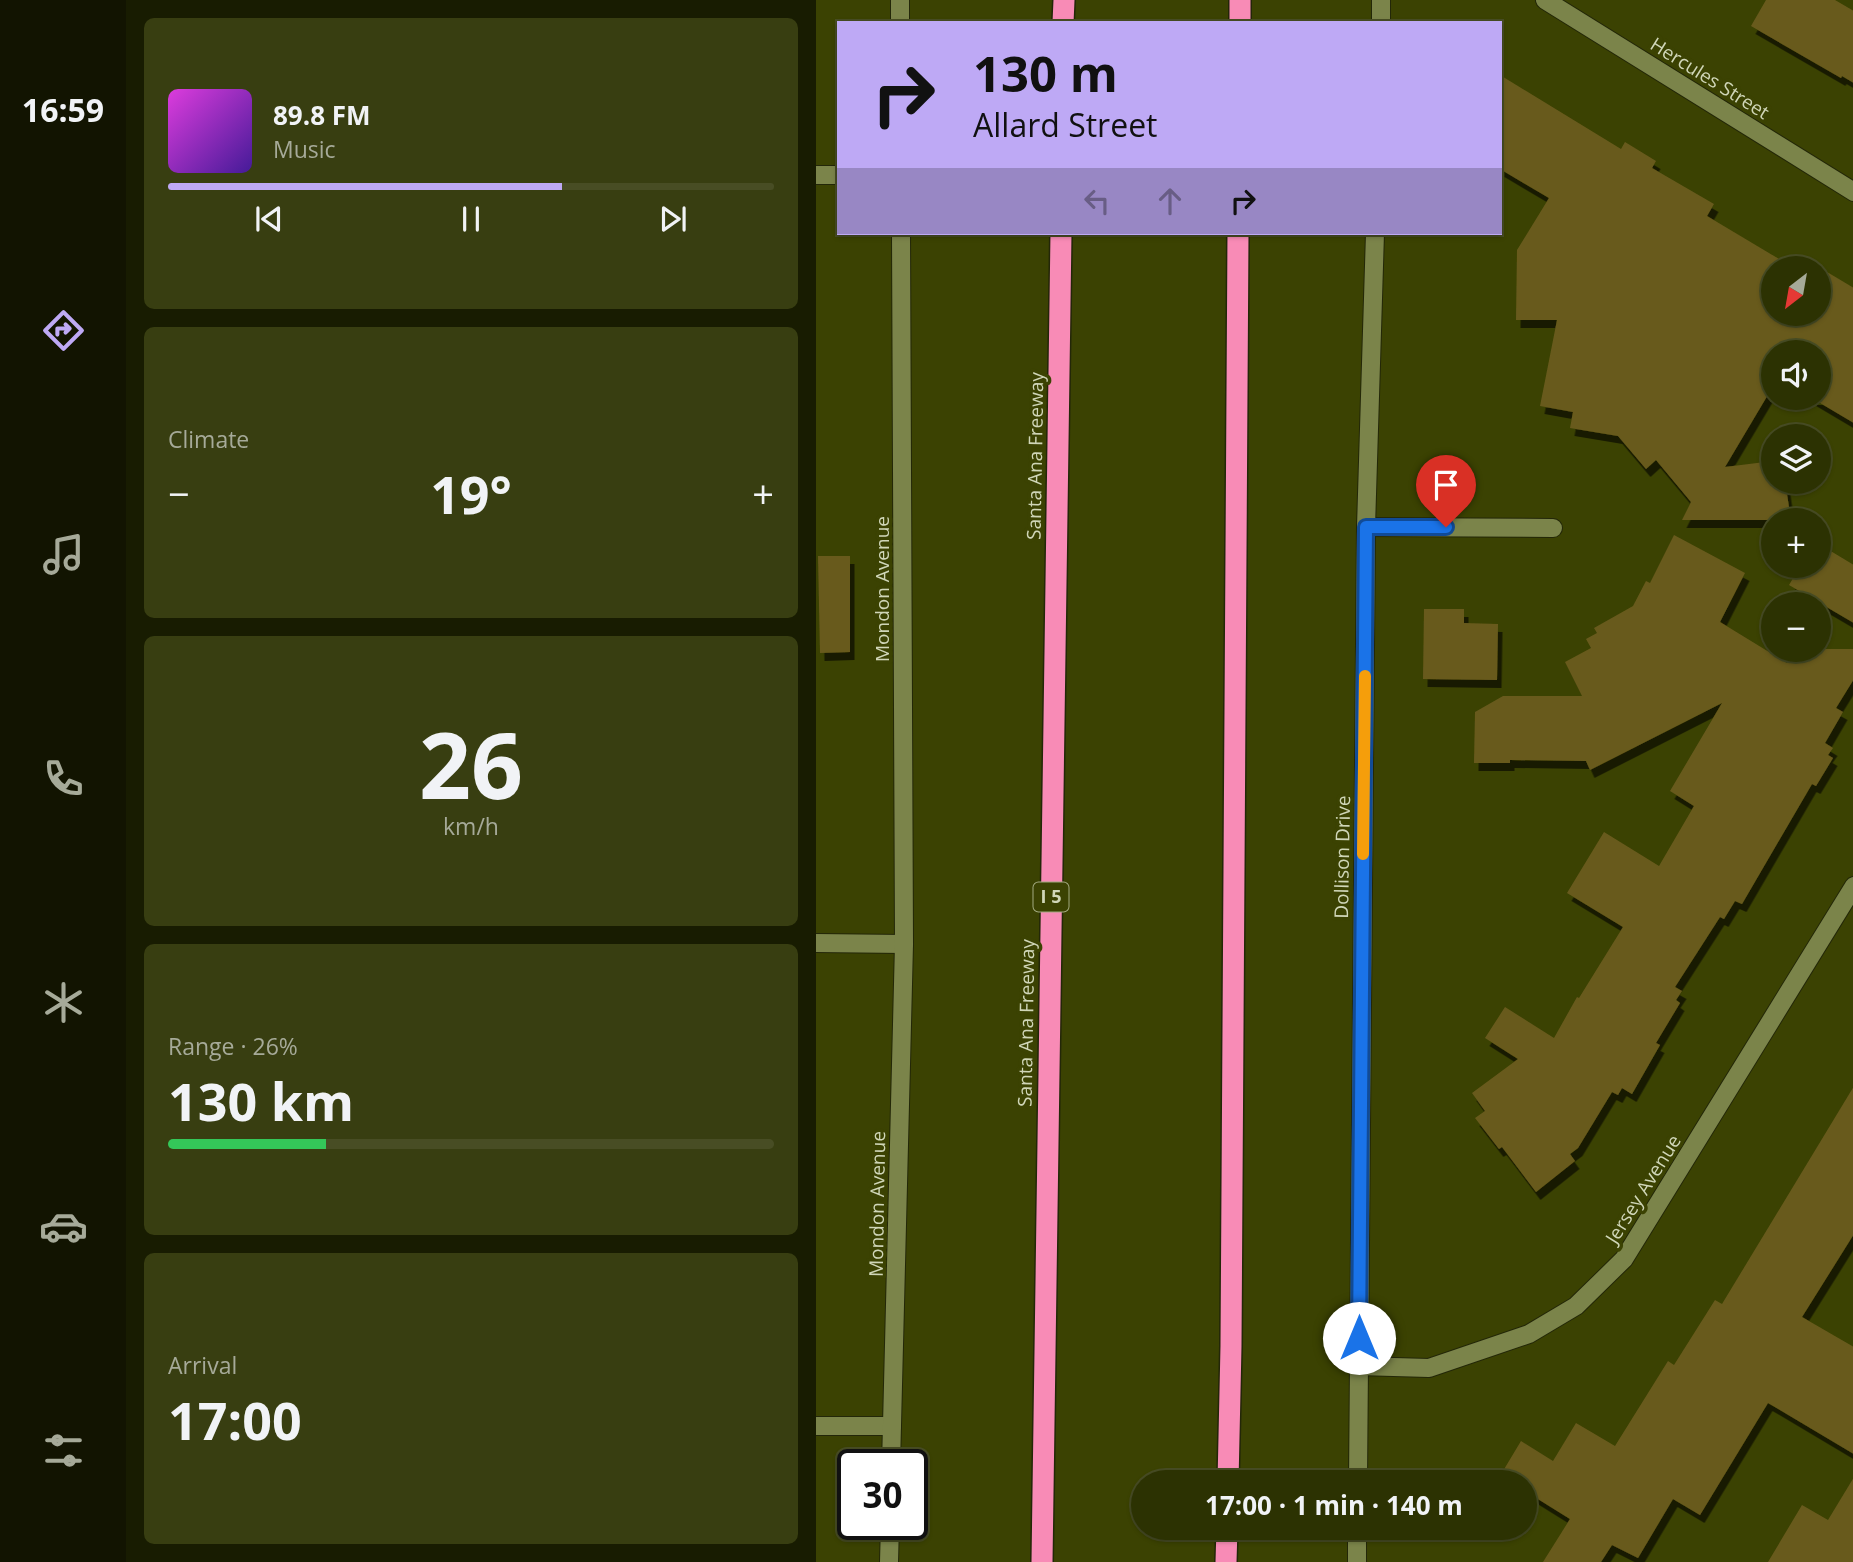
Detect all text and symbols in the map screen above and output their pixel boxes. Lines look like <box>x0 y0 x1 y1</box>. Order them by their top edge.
street label: Hercules Street <box>1646 31 1775 125</box>
text: 130 m <box>973 40 1118 106</box>
icon: right <box>858 49 949 140</box>
text: 16:59 <box>22 88 104 131</box>
text: 89.8 FM <box>273 97 371 133</box>
text: Allard Street <box>973 103 1158 146</box>
text: Music <box>273 133 336 165</box>
icon: left <box>1078 182 1116 220</box>
icon: ahead <box>1151 182 1189 220</box>
icon: right <box>1224 182 1262 220</box>
icon: previous <box>250 200 288 238</box>
icon: pause <box>452 200 490 238</box>
icon: next <box>654 200 692 238</box>
north arrow <box>1761 256 1831 326</box>
map controls <box>1761 256 1831 662</box>
icon: directions <box>39 306 88 355</box>
button: sound <box>1761 340 1831 410</box>
street label: Santa Ana Freeway <box>1021 371 1049 540</box>
text: Climate <box>168 423 249 455</box>
button: layers <box>1761 424 1831 494</box>
pin <box>1416 455 1476 527</box>
text: 19° <box>430 458 512 529</box>
icon: arrive <box>1427 466 1465 504</box>
text: − <box>168 467 190 519</box>
text: + <box>752 467 774 519</box>
button: + <box>1761 508 1831 578</box>
street label: Mondon Avenue <box>869 516 895 662</box>
icon: music <box>39 530 88 579</box>
button: − <box>1761 592 1831 662</box>
text: 26 <box>419 702 523 826</box>
icon: phone <box>39 754 88 803</box>
street label: Dollison Drive <box>1328 795 1356 919</box>
text: km/h <box>443 810 499 842</box>
road number: I 5 <box>1034 882 1068 912</box>
street label: Santa Ana Freeway <box>1012 938 1040 1107</box>
icon: climate <box>39 978 88 1027</box>
text: Range · 26% <box>168 1030 298 1062</box>
text: 130 km <box>168 1065 354 1136</box>
street label: Jersey Avenue <box>1598 1130 1687 1250</box>
street label: Mondon Avenue <box>863 1131 891 1277</box>
icon: car <box>39 1202 88 1251</box>
position arrow <box>1322 1301 1396 1375</box>
text: Arrival <box>168 1349 237 1381</box>
text: 17:00 <box>168 1384 302 1455</box>
icon: filters <box>39 1426 88 1475</box>
speed limit sign: 30 <box>837 1449 928 1540</box>
text: 17:00 · 1 min · 140 m <box>1205 1487 1463 1523</box>

